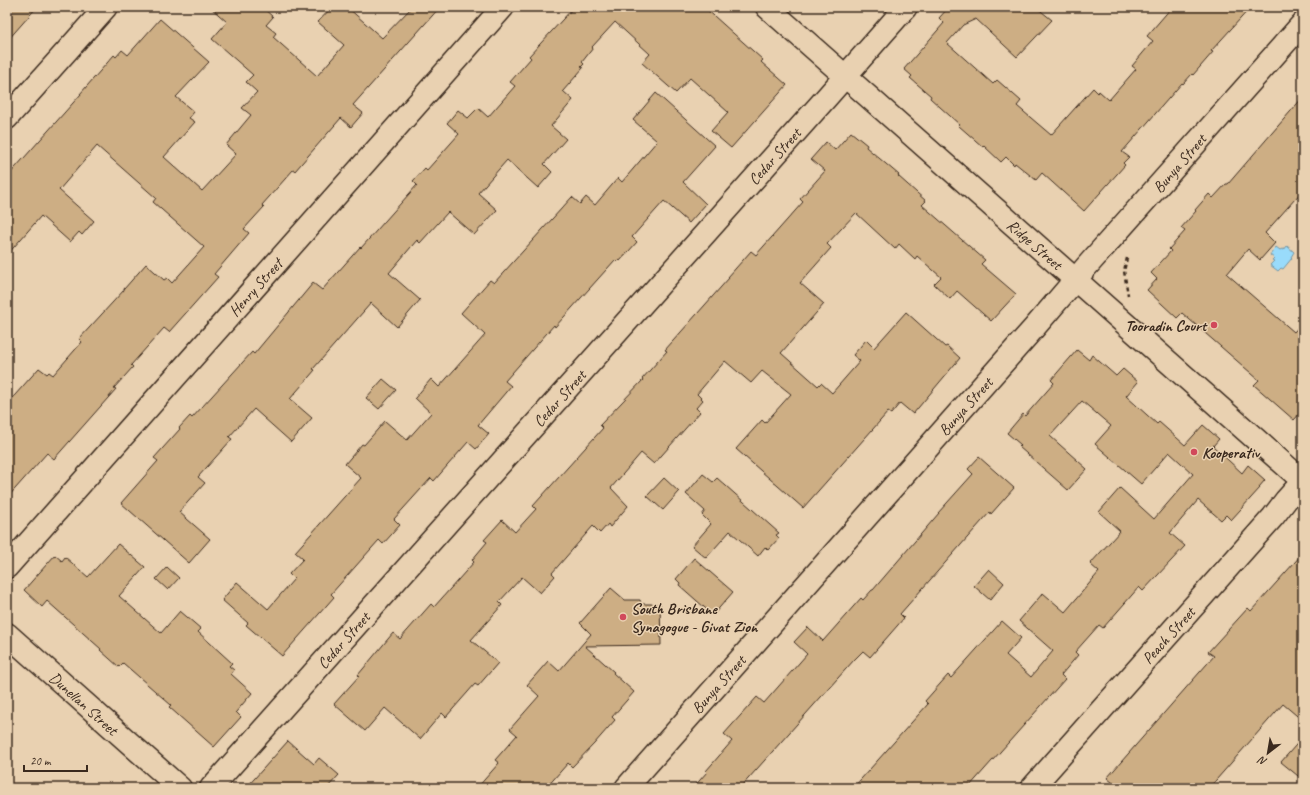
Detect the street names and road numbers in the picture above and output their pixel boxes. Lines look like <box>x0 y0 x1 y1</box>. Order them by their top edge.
street label: Cedar Street <box>744 123 807 189</box>
street label: Bunya Street <box>1149 129 1212 197</box>
street label: Ridge Street <box>1002 215 1068 275</box>
street label: Henry Street <box>225 253 289 321</box>
street label: Cedar Street <box>529 365 592 431</box>
street label: Bunya Street <box>934 372 998 440</box>
street label: Peach Street <box>1138 602 1201 668</box>
street label: Cedar Street <box>313 607 376 673</box>
street label: Bunya Street <box>687 650 751 718</box>
street label: Dunellan Street <box>45 668 123 741</box>

